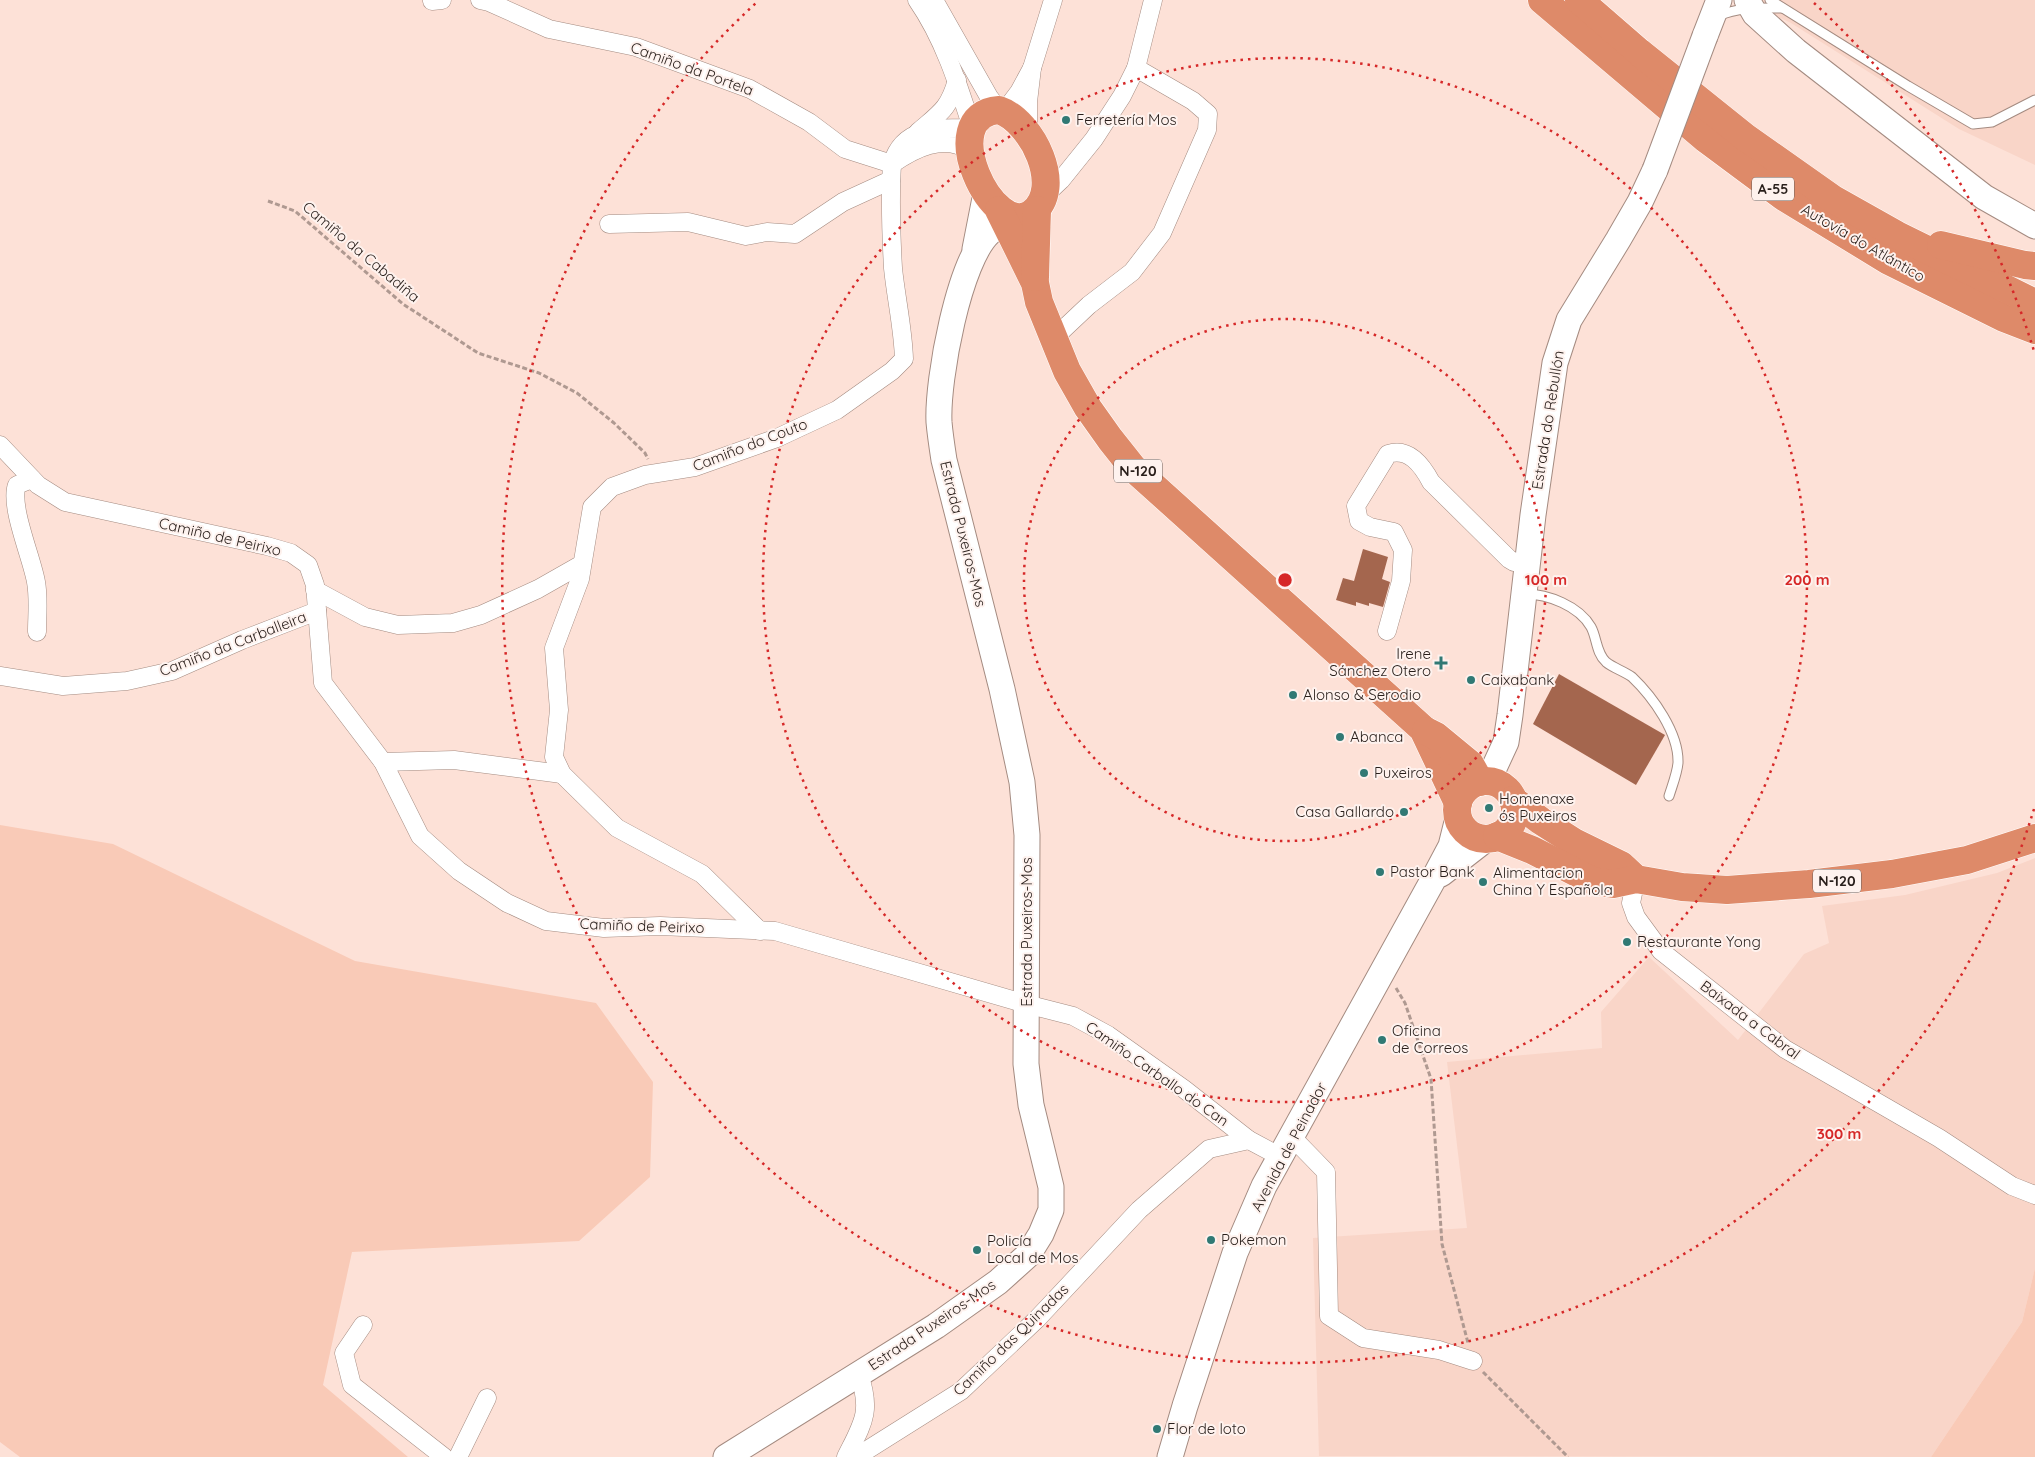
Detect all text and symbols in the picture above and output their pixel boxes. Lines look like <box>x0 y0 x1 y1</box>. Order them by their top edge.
street label: Camiño da Portela <box>628 37 756 100</box>
place label: Ferretería Mos <box>1076 110 1177 129</box>
marker: Ferretería Mos <box>1060 114 1072 126</box>
road number: A-55 <box>1752 178 1794 200</box>
street label: Camiño da Cabadiña <box>299 197 424 306</box>
street label: Autovía do Atlántico <box>1798 199 1928 286</box>
street label: Estrada do Rebullón <box>1527 349 1568 491</box>
street label: Camiño do Couto <box>690 414 810 475</box>
street label: Estrada Puxeiros-Mos <box>936 459 991 609</box>
road number: N-120 <box>1114 460 1162 482</box>
street label: Camiño de Peirixo <box>157 513 283 560</box>
text: 100 m <box>1525 570 1567 589</box>
text: 200 m <box>1785 570 1830 589</box>
centre of rings <box>1276 571 1294 589</box>
street label: Camiño da Carballeira <box>157 607 309 680</box>
place label: Irene Sánchez Otero <box>1329 644 1431 680</box>
marker: Irene Sánchez Otero <box>1435 657 1447 669</box>
place label: Caixabank <box>1481 670 1554 689</box>
marker: Caixabank <box>1465 674 1477 686</box>
place label: Alonso & Serodio <box>1303 685 1421 704</box>
marker: Alonso & Serodio <box>1287 689 1299 701</box>
place label: Abanca <box>1350 727 1403 746</box>
marker: Abanca <box>1334 731 1346 743</box>
place label: Puxeiros <box>1374 763 1432 782</box>
marker: Puxeiros <box>1358 767 1370 779</box>
place label: Homenaxe ós Puxeiros <box>1499 789 1577 825</box>
place label: Casa Gallardo <box>1295 802 1394 821</box>
marker: Homenaxe ós Puxeiros <box>1483 802 1495 814</box>
marker: Casa Gallardo <box>1398 806 1410 818</box>
street label: Estrada Puxeiros-Mos <box>1017 857 1036 1007</box>
place label: Pastor Bank <box>1390 862 1474 881</box>
place label: Alimentacion China Y Española <box>1493 863 1613 899</box>
marker: Pastor Bank <box>1374 866 1386 878</box>
road number: N-120 <box>1813 869 1861 892</box>
marker: Alimentacion China Y Española <box>1477 876 1489 888</box>
street label: Camiño de Peirixo <box>579 914 705 937</box>
place label: Restaurante Yong <box>1637 932 1761 951</box>
marker: Restaurante Yong <box>1621 936 1633 948</box>
street label: Baixada a Cabral <box>1697 976 1804 1063</box>
street label: Camiño Carballo do Can <box>1082 1017 1232 1130</box>
place label: Oficina de Correos <box>1392 1021 1468 1057</box>
marker: Oficina de Correos <box>1376 1034 1388 1046</box>
street label: Avenida de Peinador <box>1246 1079 1331 1215</box>
text: 300 m <box>1817 1124 1861 1143</box>
place label: Pokemon <box>1221 1230 1286 1249</box>
place label: Policía Local de Mos <box>987 1231 1079 1267</box>
marker: Pokemon <box>1205 1234 1217 1246</box>
marker: Policía Local de Mos <box>971 1244 983 1256</box>
street label: Estrada Puxeiros-Mos <box>864 1275 999 1374</box>
street label: Camiño das Quinadas <box>949 1280 1072 1400</box>
place label: Flor de loto <box>1167 1419 1246 1438</box>
marker: Flor de loto <box>1151 1423 1163 1435</box>

